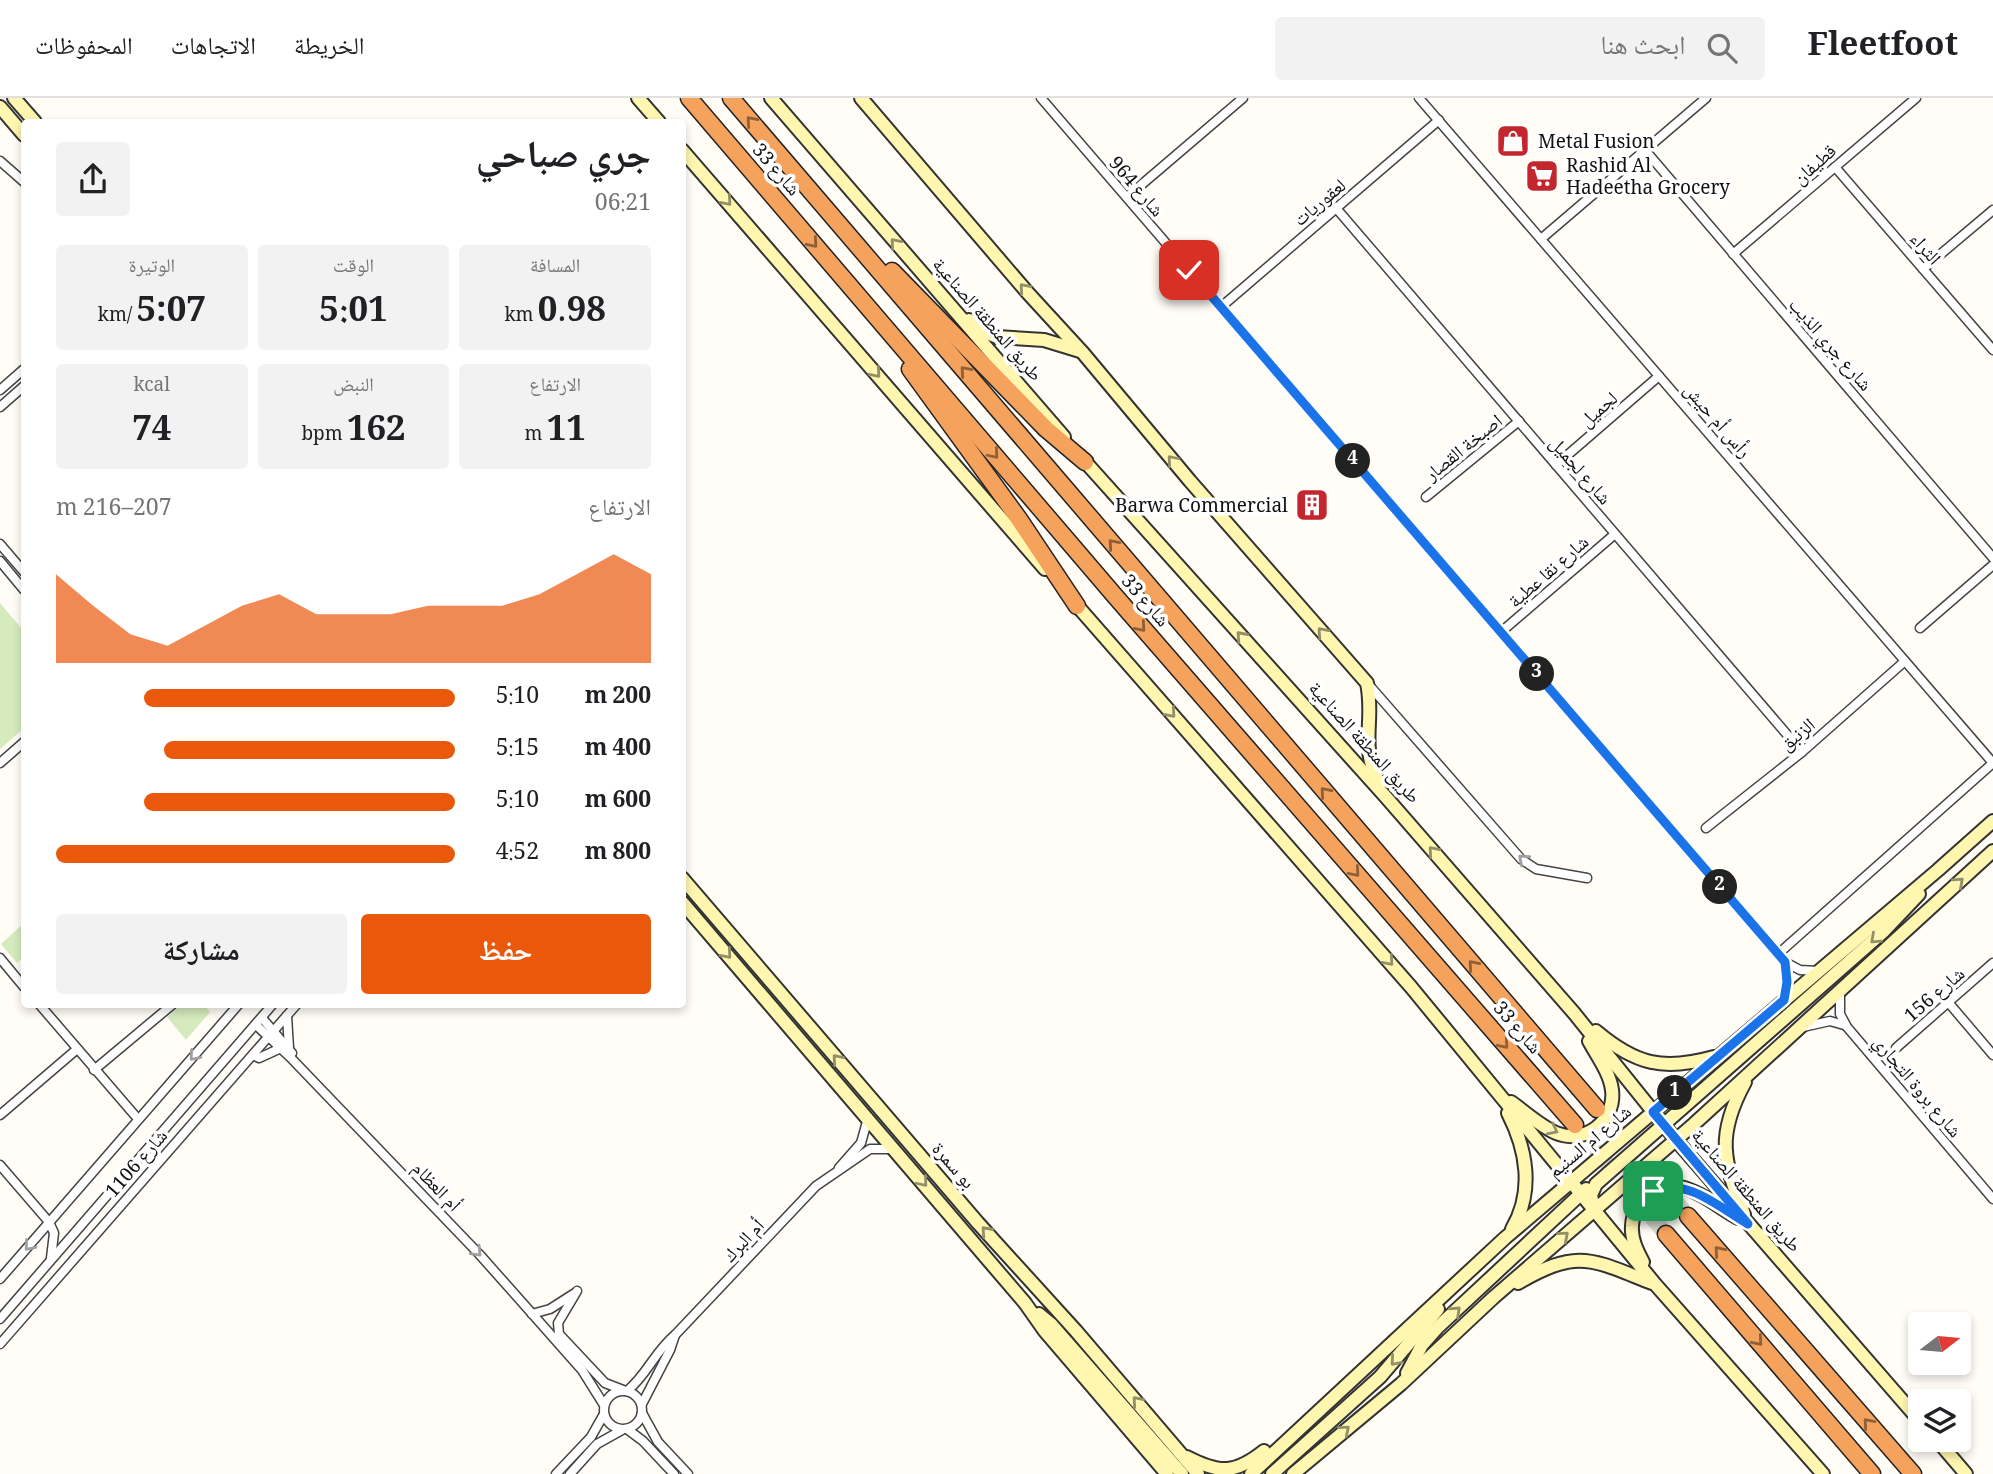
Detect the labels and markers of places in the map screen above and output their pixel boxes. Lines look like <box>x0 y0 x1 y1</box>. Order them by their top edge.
shop icon: Metal Fusion <box>1494 122 1532 160</box>
place label: Metal Fusion <box>1538 128 1655 160</box>
place label: Rashid Al Hadeetha Grocery <box>1566 152 1730 206</box>
supermarket icon: Rashid Al Hadeetha Grocery <box>1523 157 1561 195</box>
pin <box>1159 240 1219 300</box>
pin: 4 <box>1336 444 1370 478</box>
building icon: Barwa Commercial <box>1293 486 1331 524</box>
place label: Barwa Commercial <box>1115 492 1288 524</box>
pin: 3 <box>1520 656 1554 692</box>
pin: 2 <box>1702 870 1738 904</box>
pin: 1 <box>1658 1076 1692 1110</box>
pin <box>1623 1161 1683 1221</box>

